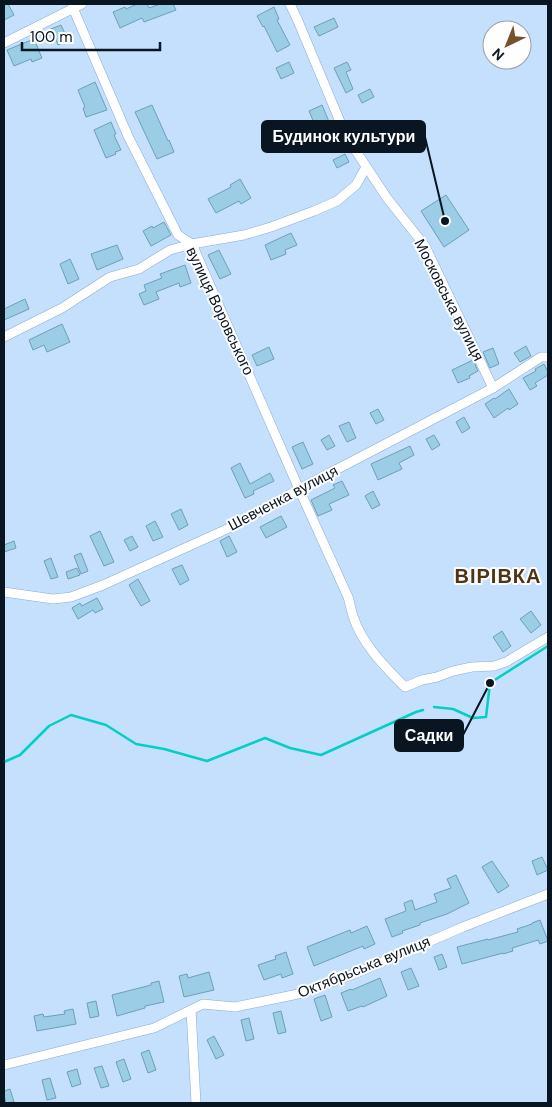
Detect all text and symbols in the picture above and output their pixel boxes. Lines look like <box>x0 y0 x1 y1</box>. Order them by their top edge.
scale bar <box>22 20 160 52</box>
north arrow <box>482 20 532 70</box>
text: 100 m <box>30 27 73 47</box>
text: N <box>488 44 508 65</box>
callout: Будинок культури <box>262 121 425 152</box>
text: Будинок культури <box>273 126 415 147</box>
street label: Московська вулиця <box>410 236 488 364</box>
street label: вулиця Воровського <box>181 244 259 378</box>
street label: Шевченка вулиця <box>225 461 341 535</box>
district label: ВІРІВКА <box>455 563 542 589</box>
callout: Садки <box>395 720 463 751</box>
text: Садки <box>405 725 453 746</box>
street label: Октябрьська вулиця <box>295 931 433 1003</box>

